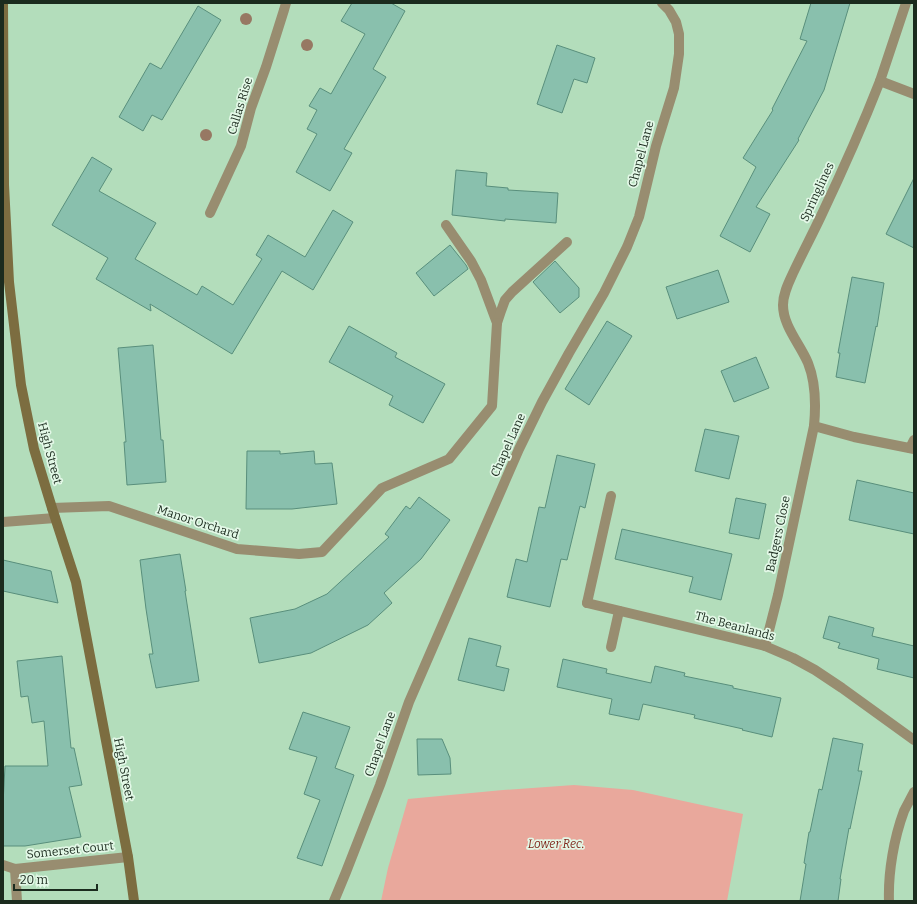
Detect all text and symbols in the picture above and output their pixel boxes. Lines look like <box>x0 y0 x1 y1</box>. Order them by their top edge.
street label: Callas Rise <box>225 76 255 136</box>
street label: Chapel Lane <box>625 119 657 189</box>
street label: Springlines <box>797 160 837 224</box>
street label: Chapel Lane <box>488 411 528 479</box>
street label: High Street <box>35 421 65 486</box>
street label: Badgers Close <box>763 495 793 573</box>
street label: Manor Orchard <box>155 502 241 542</box>
street label: The Beanlands <box>694 609 777 643</box>
street label: Chapel Lane <box>362 710 398 778</box>
street label: High Street <box>111 737 137 802</box>
park label: Lower Rec. <box>528 837 584 851</box>
street label: Somerset Court <box>26 838 115 862</box>
scale bar <box>14 866 97 892</box>
text: 20 m <box>20 873 49 887</box>

